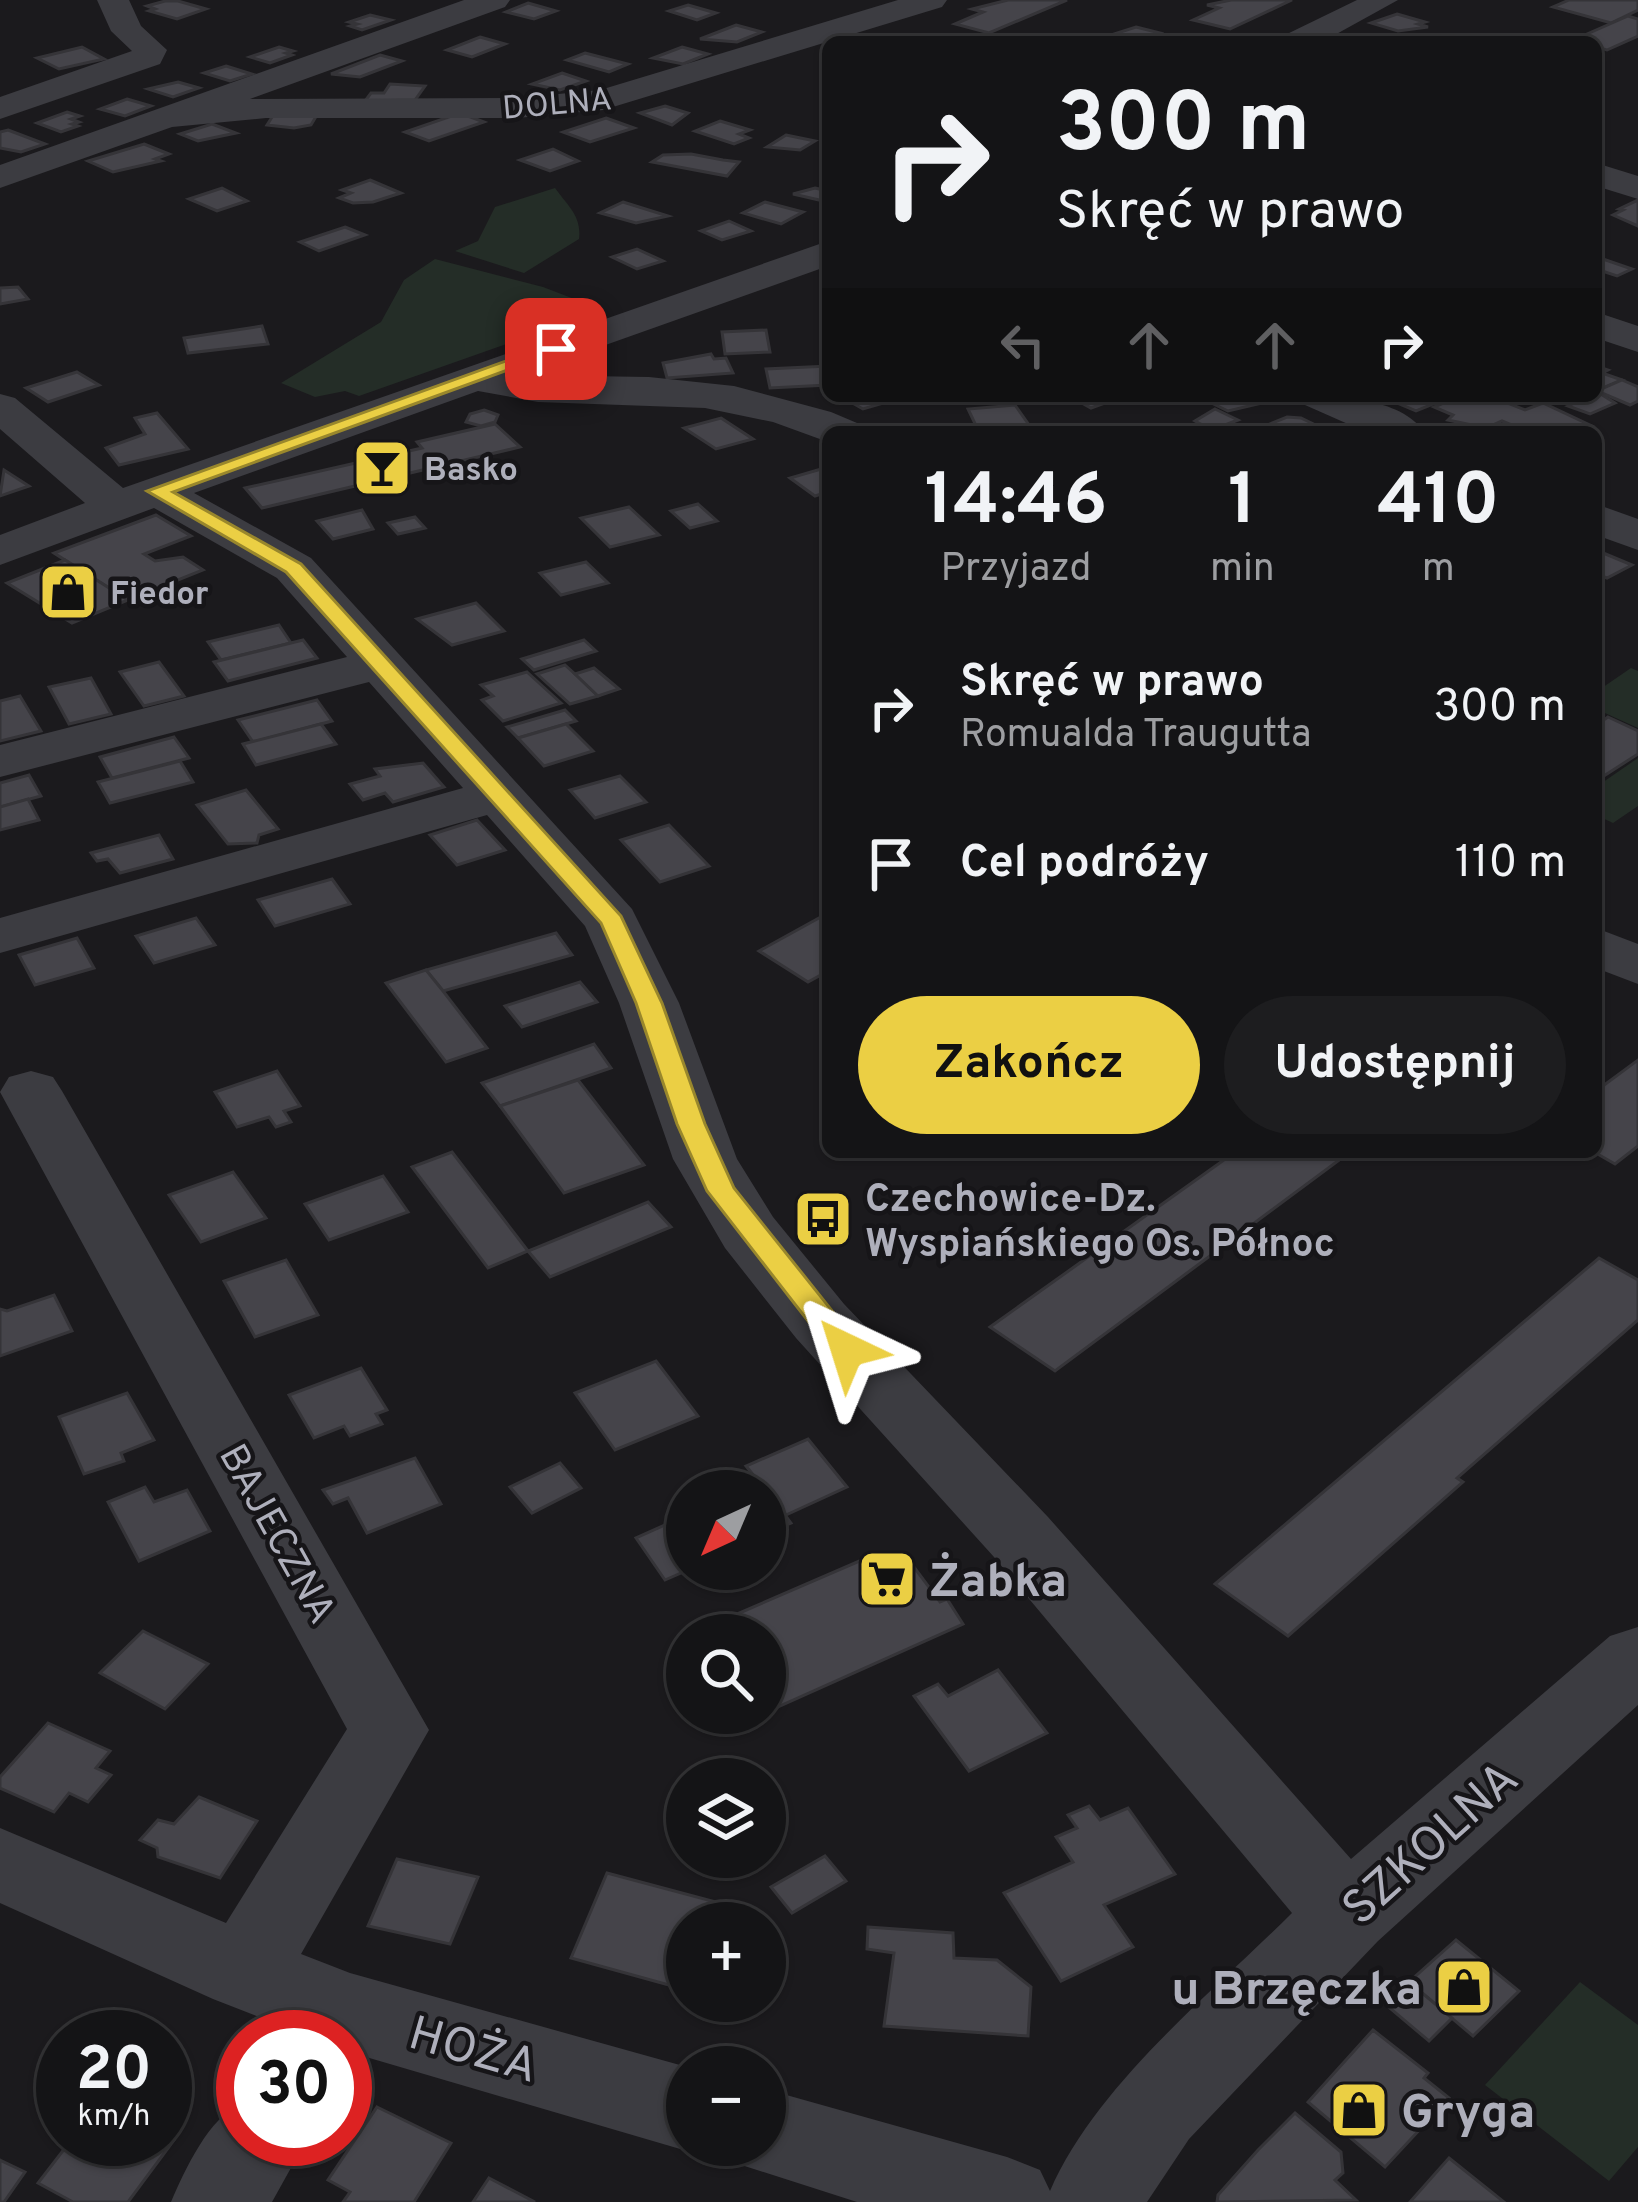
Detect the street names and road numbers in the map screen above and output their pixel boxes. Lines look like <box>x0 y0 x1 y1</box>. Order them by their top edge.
street label: DOLNA <box>501 80 614 132</box>
street label: BAJECZNA <box>206 1437 344 1634</box>
street label: SZKOLNA <box>1332 1751 1533 1940</box>
street label: HOŻA <box>401 2005 544 2100</box>

